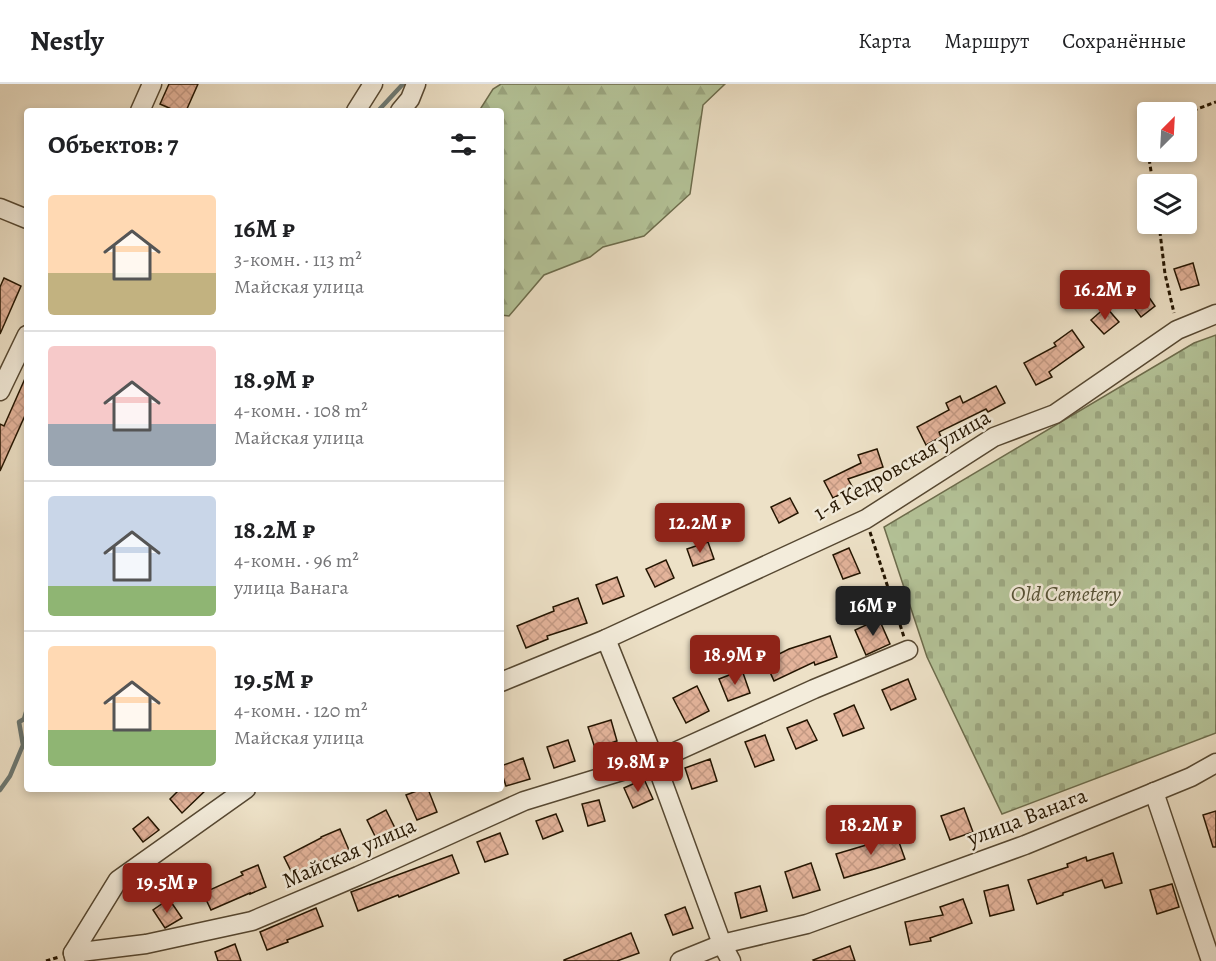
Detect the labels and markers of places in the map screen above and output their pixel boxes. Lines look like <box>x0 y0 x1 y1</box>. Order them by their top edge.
pin: 16.2M ₽ <box>1050 270 1160 321</box>
pin: 12.2M ₽ <box>645 503 755 554</box>
pin: 16M ₽ <box>831 586 915 637</box>
pin: 18.9M ₽ <box>680 635 790 686</box>
pin: 19.8M ₽ <box>583 742 693 793</box>
pin: 18.2M ₽ <box>816 805 926 856</box>
pin: 19.5M ₽ <box>112 863 222 914</box>

